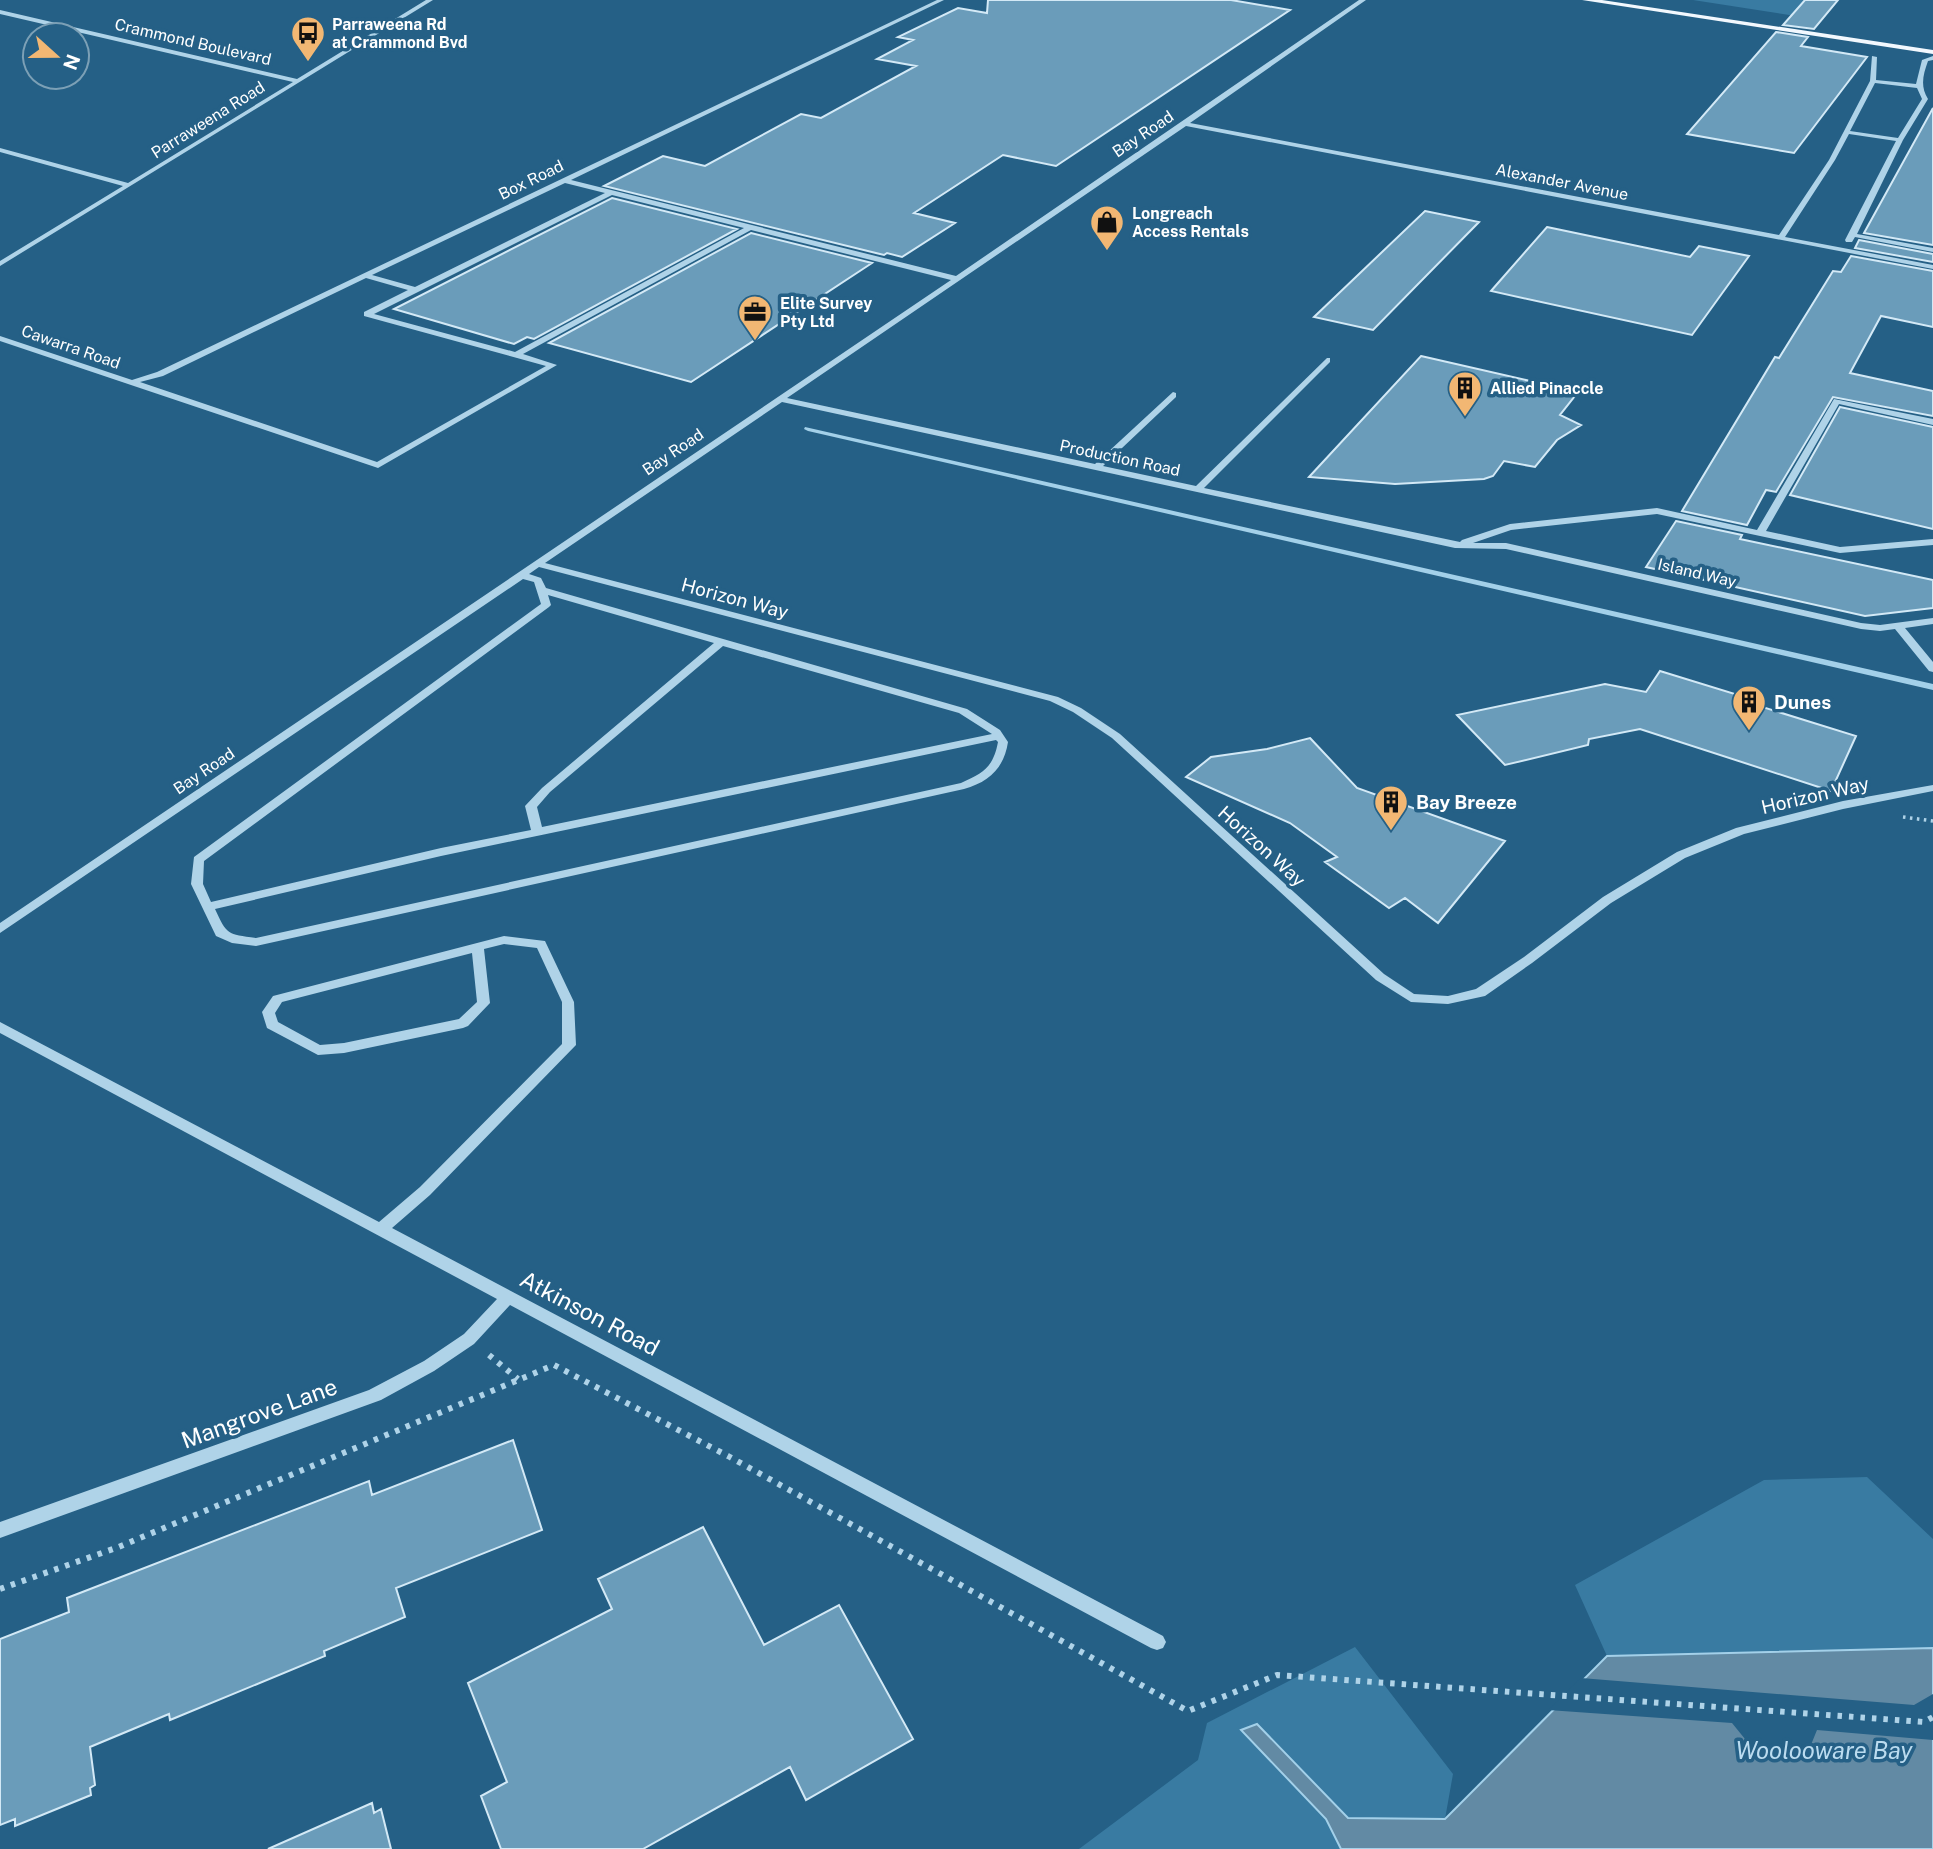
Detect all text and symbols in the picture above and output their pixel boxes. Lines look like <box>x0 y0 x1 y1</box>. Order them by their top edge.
bus stop icon: Parraweena Rd at Crammond Bvd <box>289 14 327 63</box>
street label: Crammond Boulevard <box>113 15 273 69</box>
place label: Parraweena Rd at Crammond Bvd <box>332 15 467 52</box>
north arrow <box>21 21 91 91</box>
text: N <box>59 51 85 73</box>
street label: Parraweena Road <box>148 78 268 162</box>
street label: Bay Road <box>1109 107 1177 161</box>
street label: Box Road <box>495 156 567 204</box>
street label: Alexander Avenue <box>1494 160 1630 204</box>
shop icon: Longreach Access Rentals <box>1088 203 1126 252</box>
place label: Longreach Access Rentals <box>1132 204 1249 241</box>
office icon: Elite Survey Pty Ltd <box>736 293 774 342</box>
place label: Elite Survey Pty Ltd <box>780 294 872 331</box>
street label: Cawarra Road <box>19 321 123 373</box>
building icon: Allied Pinaccle <box>1446 369 1484 418</box>
place label: Allied Pinaccle <box>1490 379 1603 398</box>
street label: Bay Road <box>639 425 707 479</box>
street label: Production Road <box>1058 436 1182 480</box>
street label: Island Way <box>1656 555 1739 591</box>
street label: Horizon Way <box>679 573 791 623</box>
building icon: Dunes <box>1730 683 1768 732</box>
place label: Dunes <box>1774 691 1831 713</box>
street label: Bay Road <box>170 744 238 798</box>
street label: Horizon Way <box>1759 772 1871 818</box>
building icon: Bay Breeze <box>1372 783 1410 832</box>
place label: Bay Breeze <box>1416 791 1517 813</box>
street label: Horizon Way <box>1214 801 1310 891</box>
street label: Atkinson Road <box>516 1265 664 1361</box>
street label: Mangrove Lane <box>177 1372 341 1454</box>
water label: Woolooware Bay <box>1735 1736 1913 1764</box>

